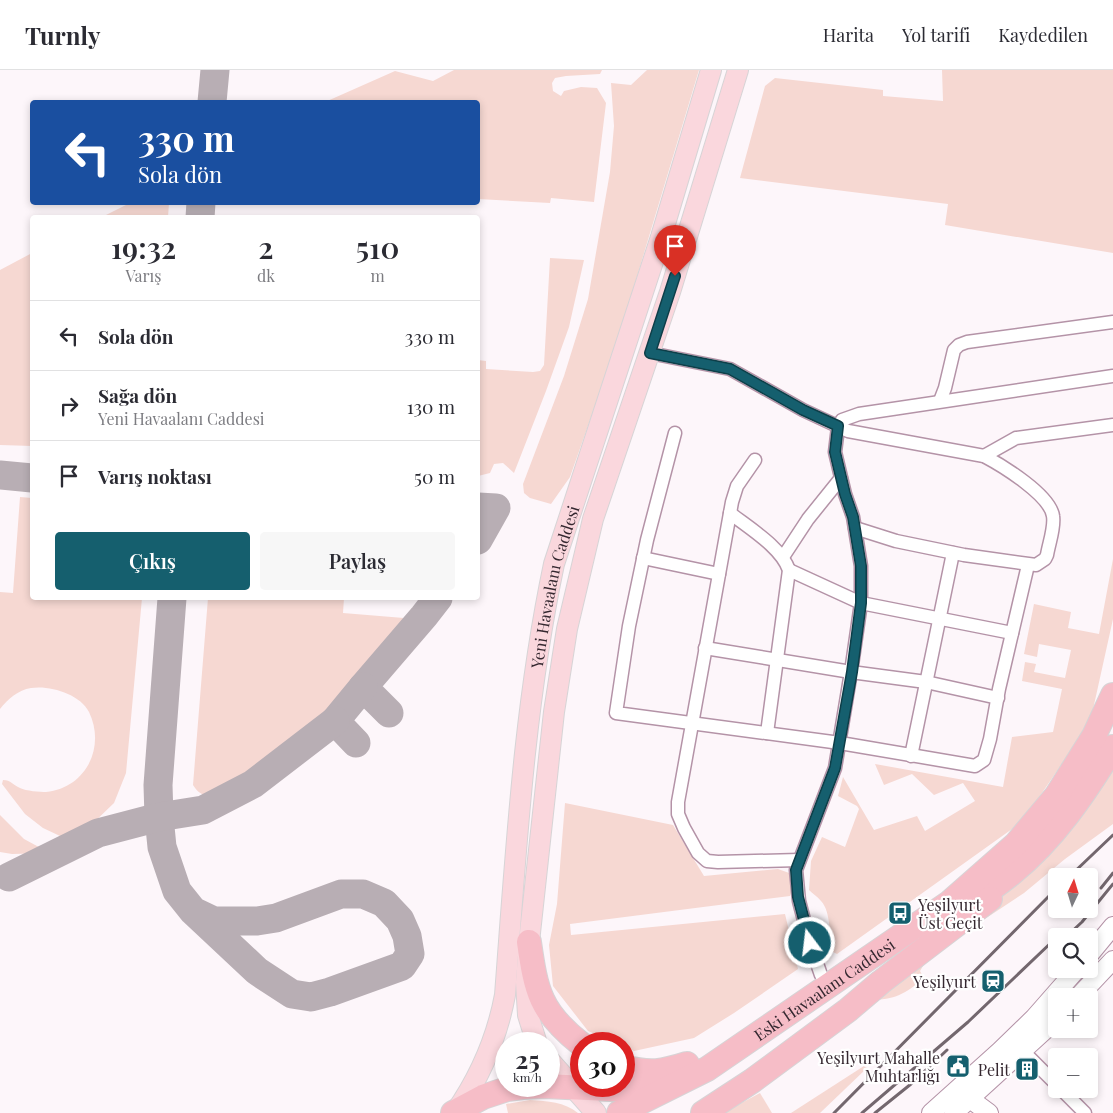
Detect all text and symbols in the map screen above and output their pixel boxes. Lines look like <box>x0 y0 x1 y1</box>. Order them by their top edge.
text: Turnly <box>25 19 100 51</box>
text: Harita <box>823 23 874 47</box>
text: Yol tarifi <box>902 23 970 47</box>
text: Kaydedilen <box>998 23 1088 47</box>
text: 330 m <box>138 114 235 161</box>
icon: left <box>55 120 120 185</box>
text: Sola dön <box>138 159 222 189</box>
pin <box>654 225 696 276</box>
text: 19:32 <box>111 227 176 267</box>
text: 2 <box>258 227 274 267</box>
text: 510 <box>356 227 399 267</box>
icon: arrive <box>661 232 689 260</box>
text: Varış <box>125 265 161 286</box>
text: dk <box>257 265 275 286</box>
text: m <box>370 265 385 286</box>
icon: left <box>55 322 83 350</box>
text: Sola dön <box>98 323 174 349</box>
text: 330 m <box>405 323 455 349</box>
text: Sağa dön <box>98 382 177 408</box>
icon: right <box>55 392 83 420</box>
text: 130 m <box>407 393 455 419</box>
text: Yeni Havaalanı Caddesi <box>98 408 265 429</box>
icon: arrive <box>55 462 83 490</box>
text: Varış noktası <box>98 463 212 489</box>
text: 50 m <box>414 463 455 489</box>
street label: Yeni Havaalanı Caddesi <box>525 502 583 670</box>
button: Çıkış <box>55 532 250 590</box>
button: Paylaş <box>260 532 455 590</box>
north arrow <box>1048 868 1098 918</box>
map controls <box>1048 868 1098 1098</box>
place label: Yeşilyurt Üst Geçit <box>917 894 983 933</box>
bus stop icon: Yeşilyurt Üst Geçit <box>887 900 913 926</box>
position arrow <box>783 916 835 968</box>
button: search <box>1048 928 1098 978</box>
street label: Eski Havaalanı Caddesi <box>749 933 899 1045</box>
station icon: Yeşilyurt <box>980 968 1006 994</box>
place label: Yeşilyurt <box>912 971 976 992</box>
button: + <box>1048 988 1098 1038</box>
speed limit sign: 30 <box>570 1032 635 1097</box>
text: 25 <box>515 1042 540 1075</box>
place label: Yeşilyurt Mahalle Muhtarlığı <box>816 1047 940 1086</box>
button: − <box>1048 1048 1098 1098</box>
public building icon: Yeşilyurt Mahalle Muhtarlığı <box>945 1053 971 1079</box>
building icon: Pelit <box>1014 1056 1040 1082</box>
place label: Pelit <box>978 1059 1010 1080</box>
text: km/h <box>513 1069 542 1085</box>

